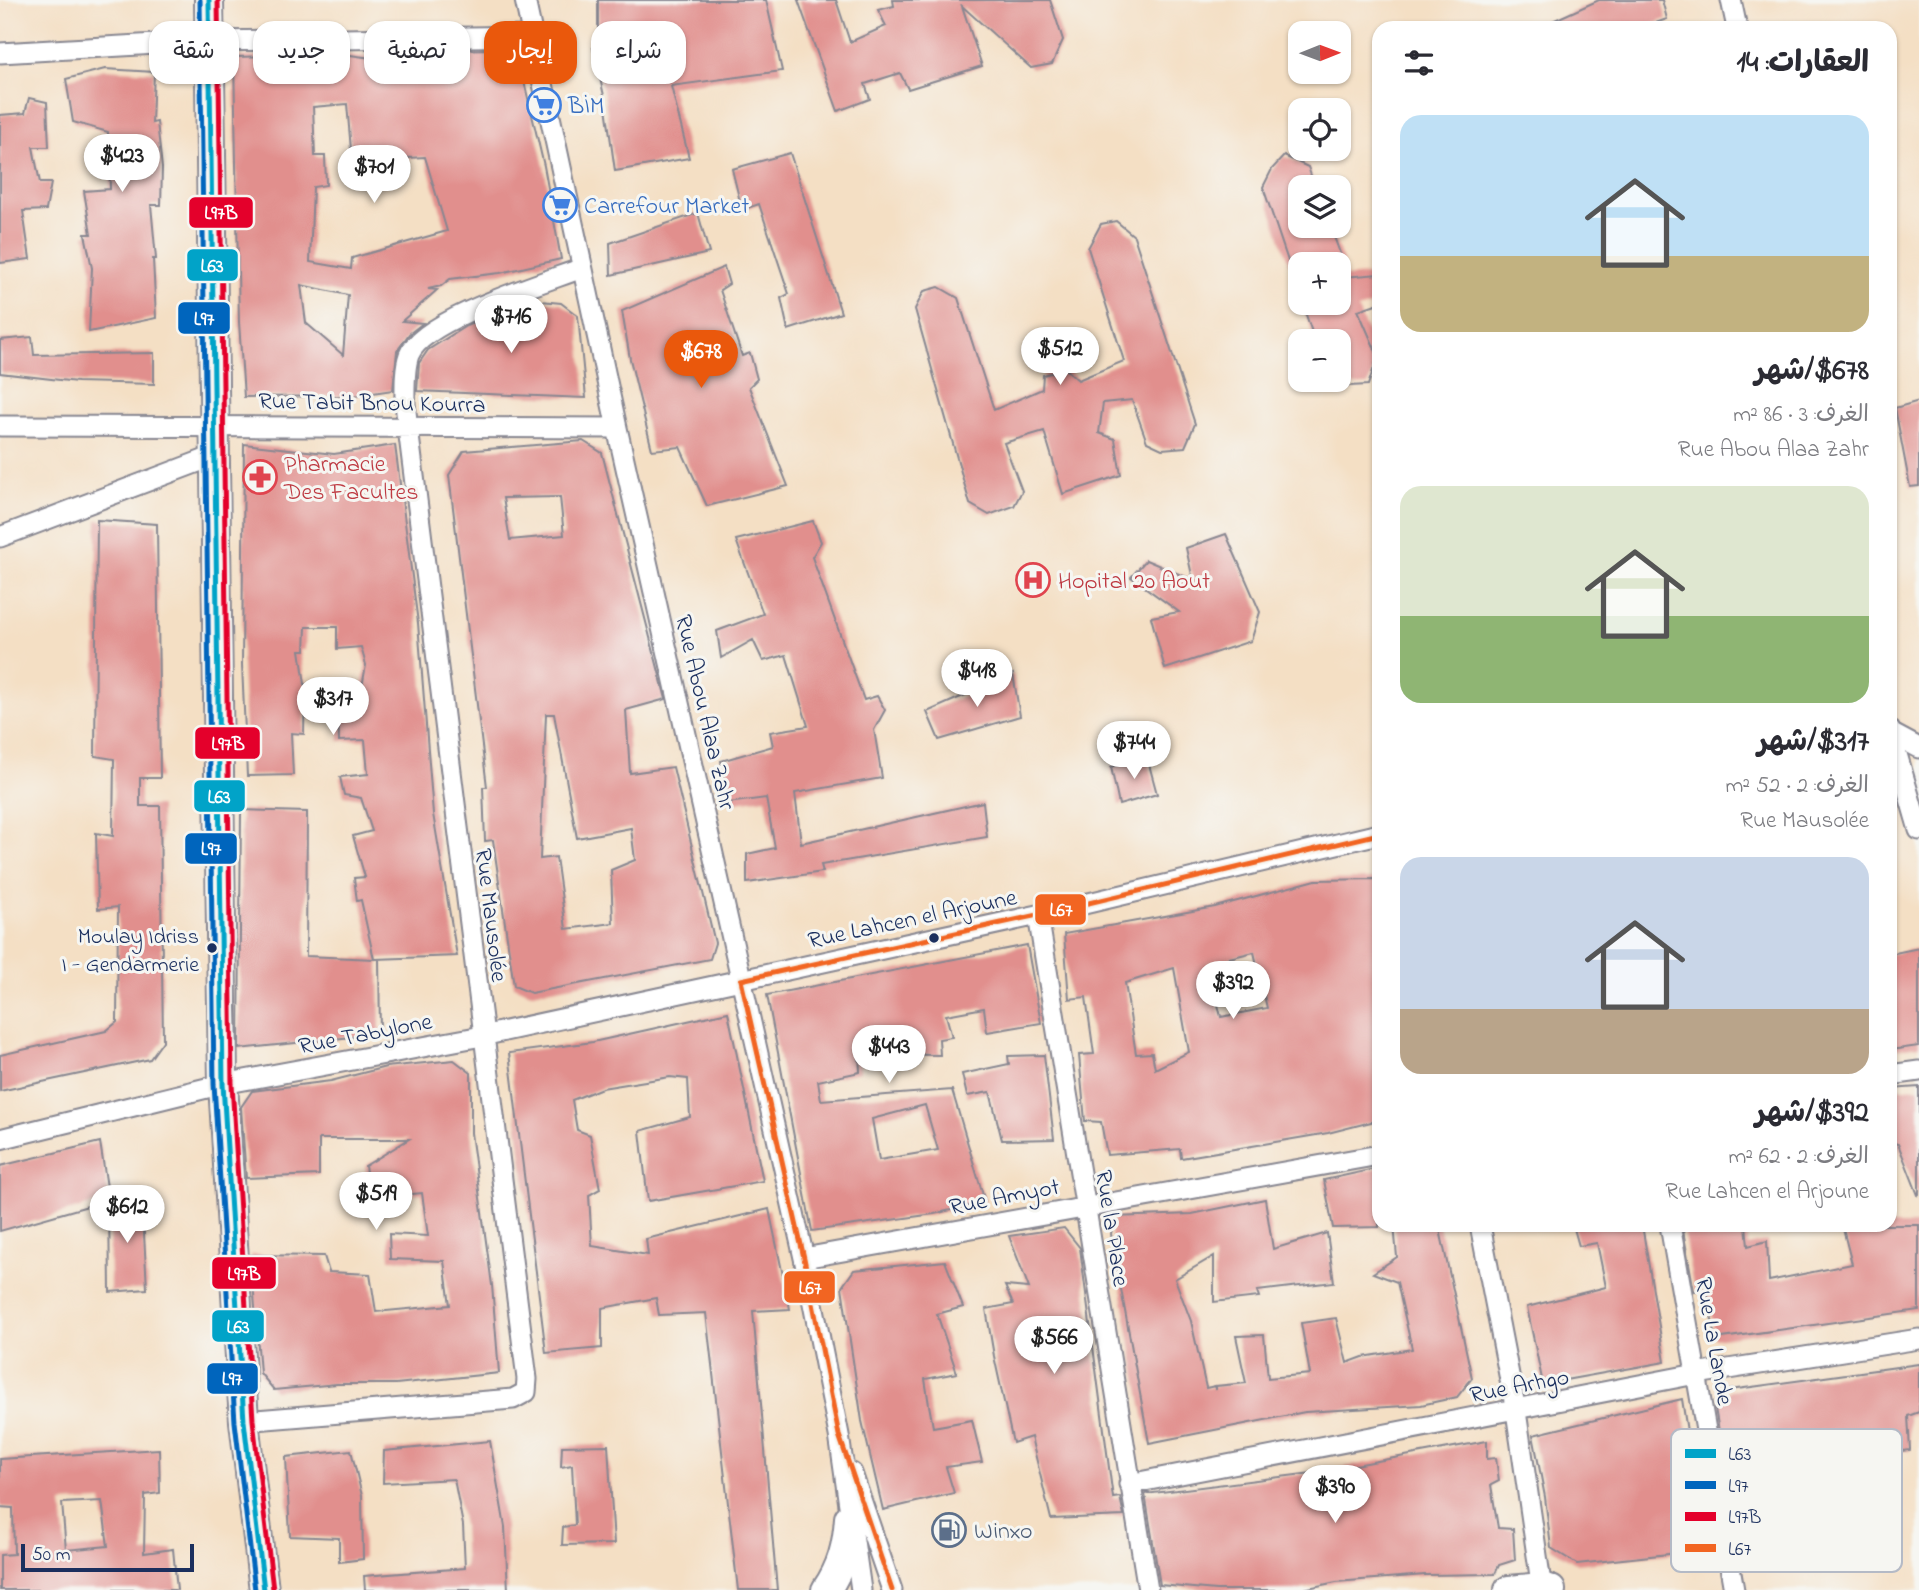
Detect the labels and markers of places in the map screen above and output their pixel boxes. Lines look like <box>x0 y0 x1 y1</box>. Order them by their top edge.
supermarket icon: BİM <box>525 86 563 124</box>
place label: BİM <box>567 90 604 125</box>
pin: $423 <box>81 134 163 194</box>
pin: $701 <box>333 146 415 205</box>
supermarket icon: Carrefour Market <box>541 186 579 224</box>
place label: Carrefour Market <box>584 190 749 225</box>
pin: $716 <box>470 296 552 355</box>
pin: $512 <box>1019 328 1101 387</box>
pin: $678 <box>660 330 742 390</box>
place label: Pharmacie Des Facultes <box>283 448 418 511</box>
pharmacy icon: Pharmacie Des Facultes <box>241 458 279 496</box>
hospital icon: Hopital 20 Aout <box>1014 561 1052 599</box>
place label: Hopital 20 Aout <box>1058 565 1210 600</box>
pin: $418 <box>936 650 1018 709</box>
pin: $317 <box>292 678 374 737</box>
pin: $744 <box>1093 722 1175 781</box>
place label: Moulay Idriss I - Gendarmerie <box>61 922 199 982</box>
unlabelled marker <box>927 931 941 945</box>
marker: Moulay Idriss I - Gendarmerie <box>205 941 219 955</box>
pin: $392 <box>1192 962 1274 1021</box>
pin: $443 <box>848 1026 930 1085</box>
pin: $519 <box>335 1172 417 1232</box>
pin: $612 <box>86 1186 168 1245</box>
pin: $566 <box>1013 1316 1095 1376</box>
pin: $390 <box>1294 1466 1376 1525</box>
fuel station icon: Winxo <box>930 1511 968 1549</box>
place label: Winxo <box>974 1515 1032 1550</box>

